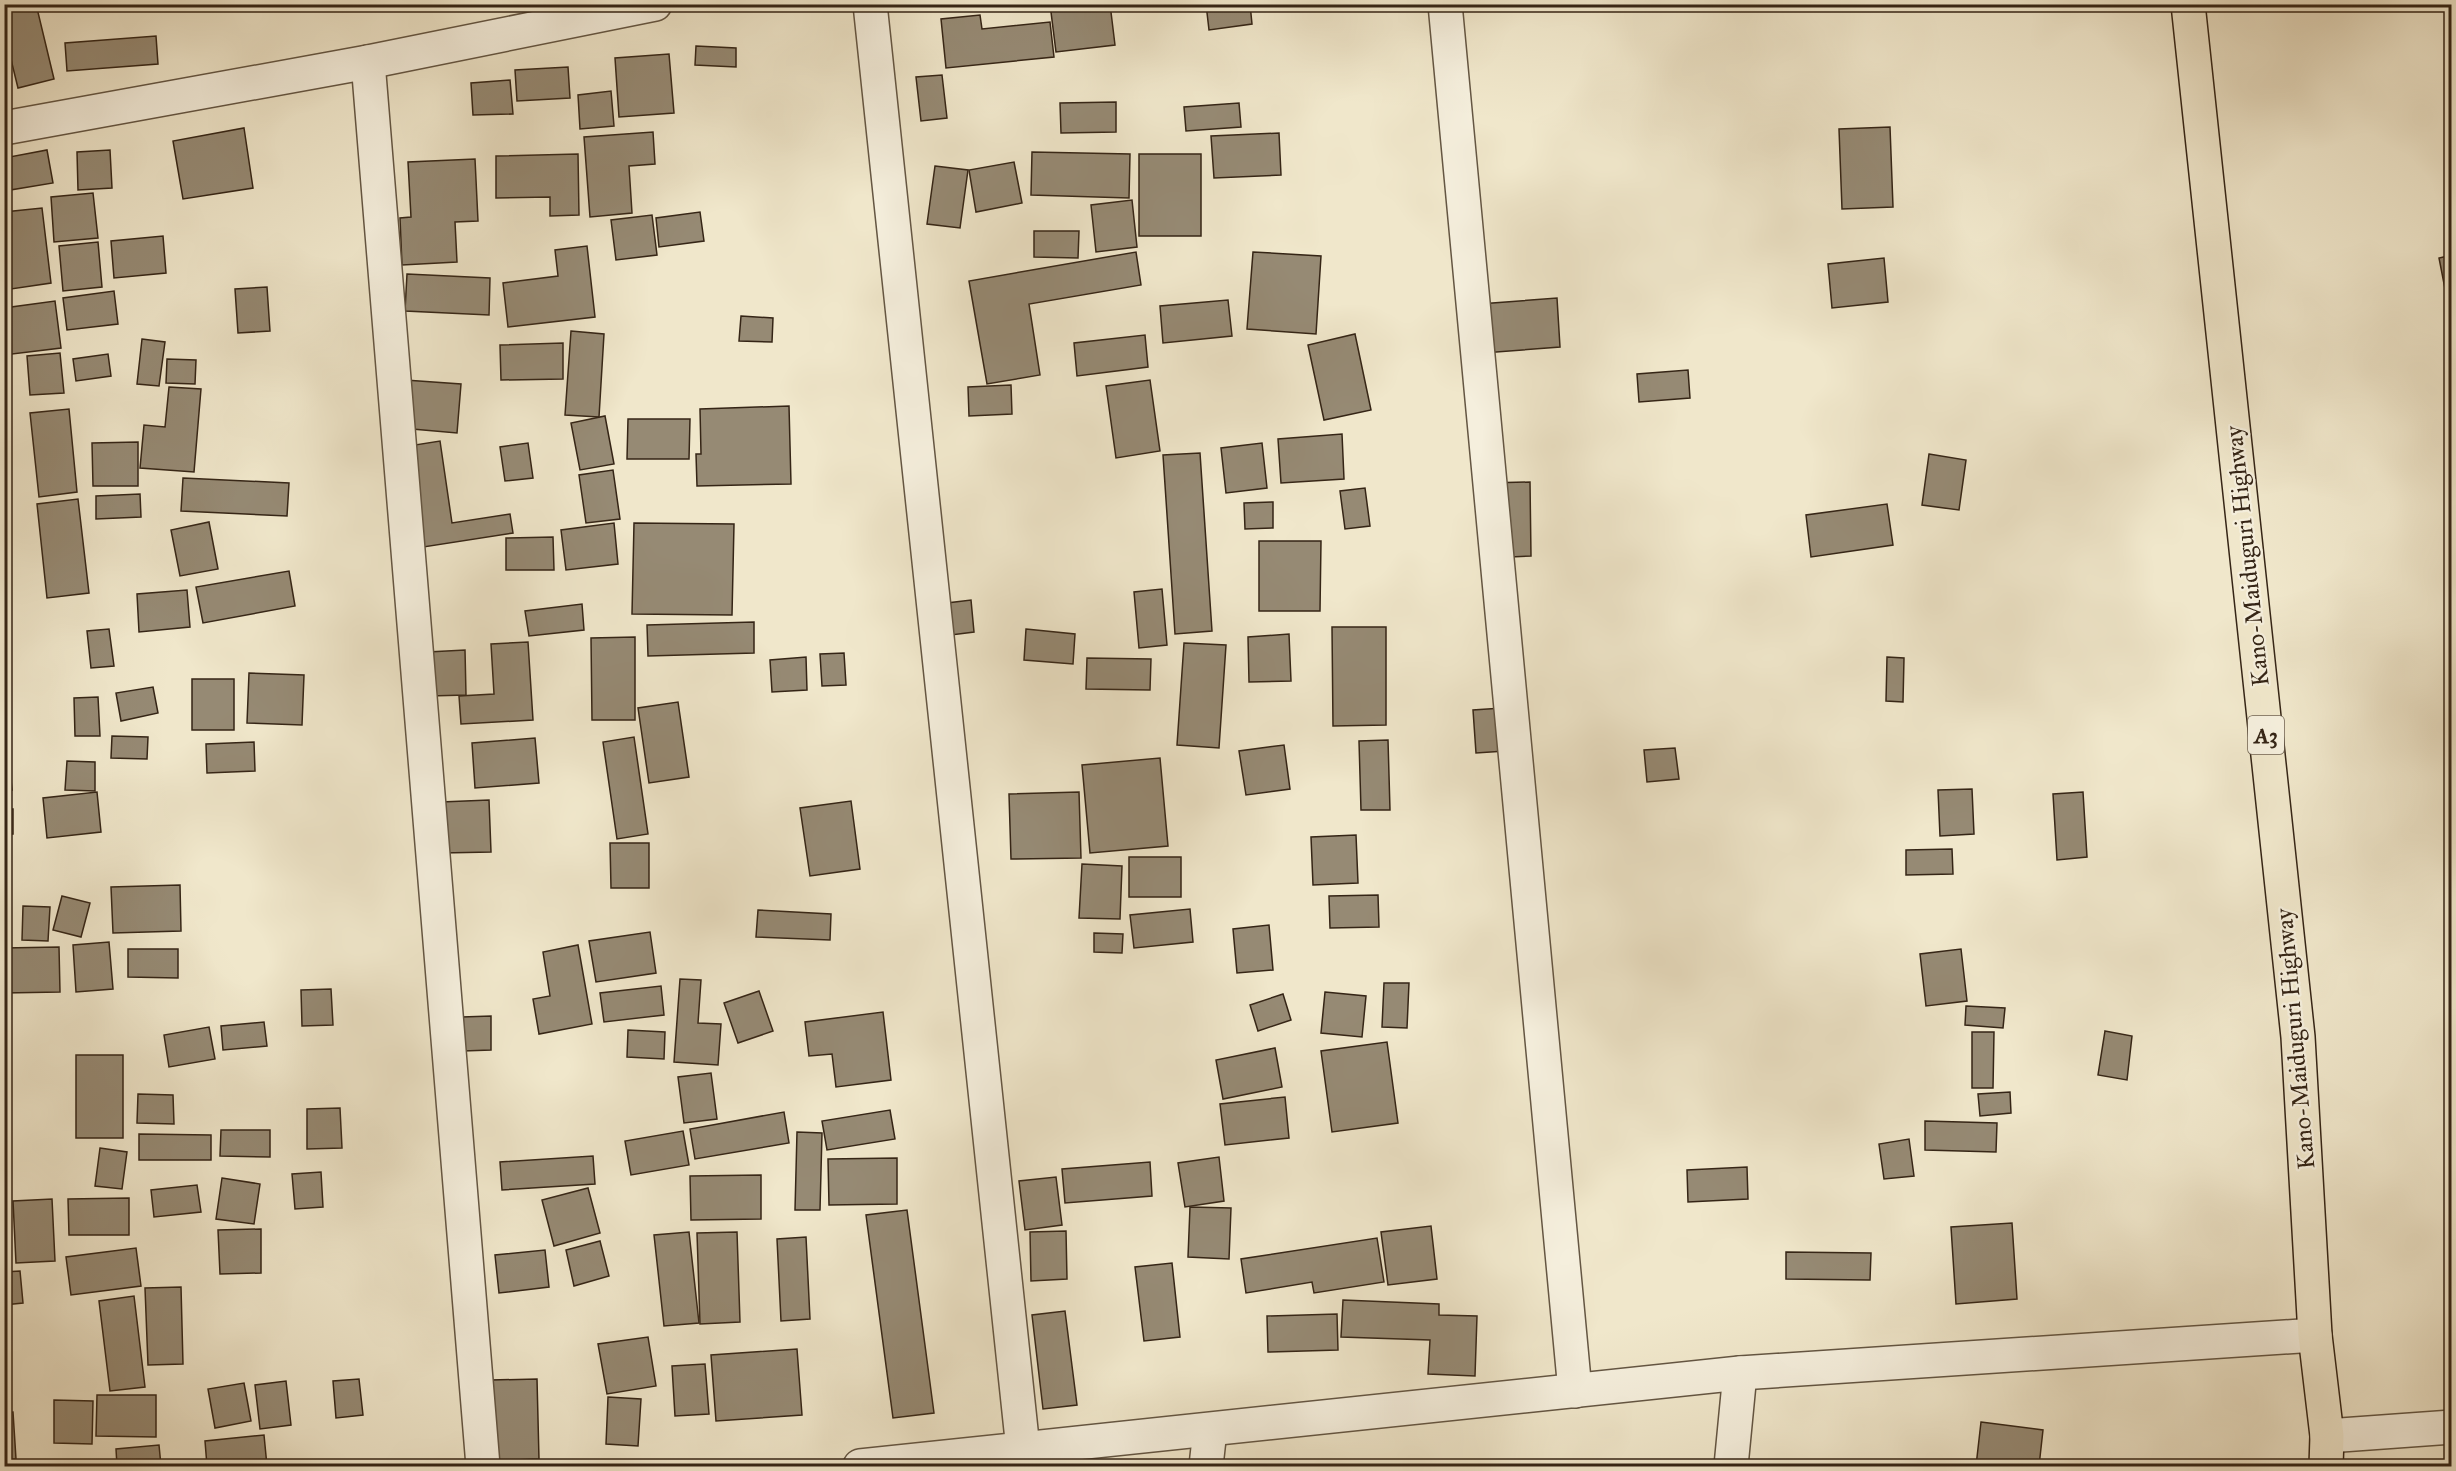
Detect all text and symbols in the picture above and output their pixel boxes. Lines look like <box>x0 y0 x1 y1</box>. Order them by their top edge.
street label: Kano-Maiduguri Highway <box>2218 423 2276 688</box>
road number: A3 <box>2248 716 2284 754</box>
street label: Kano-Maiduguri Highway <box>2269 907 2321 1171</box>

